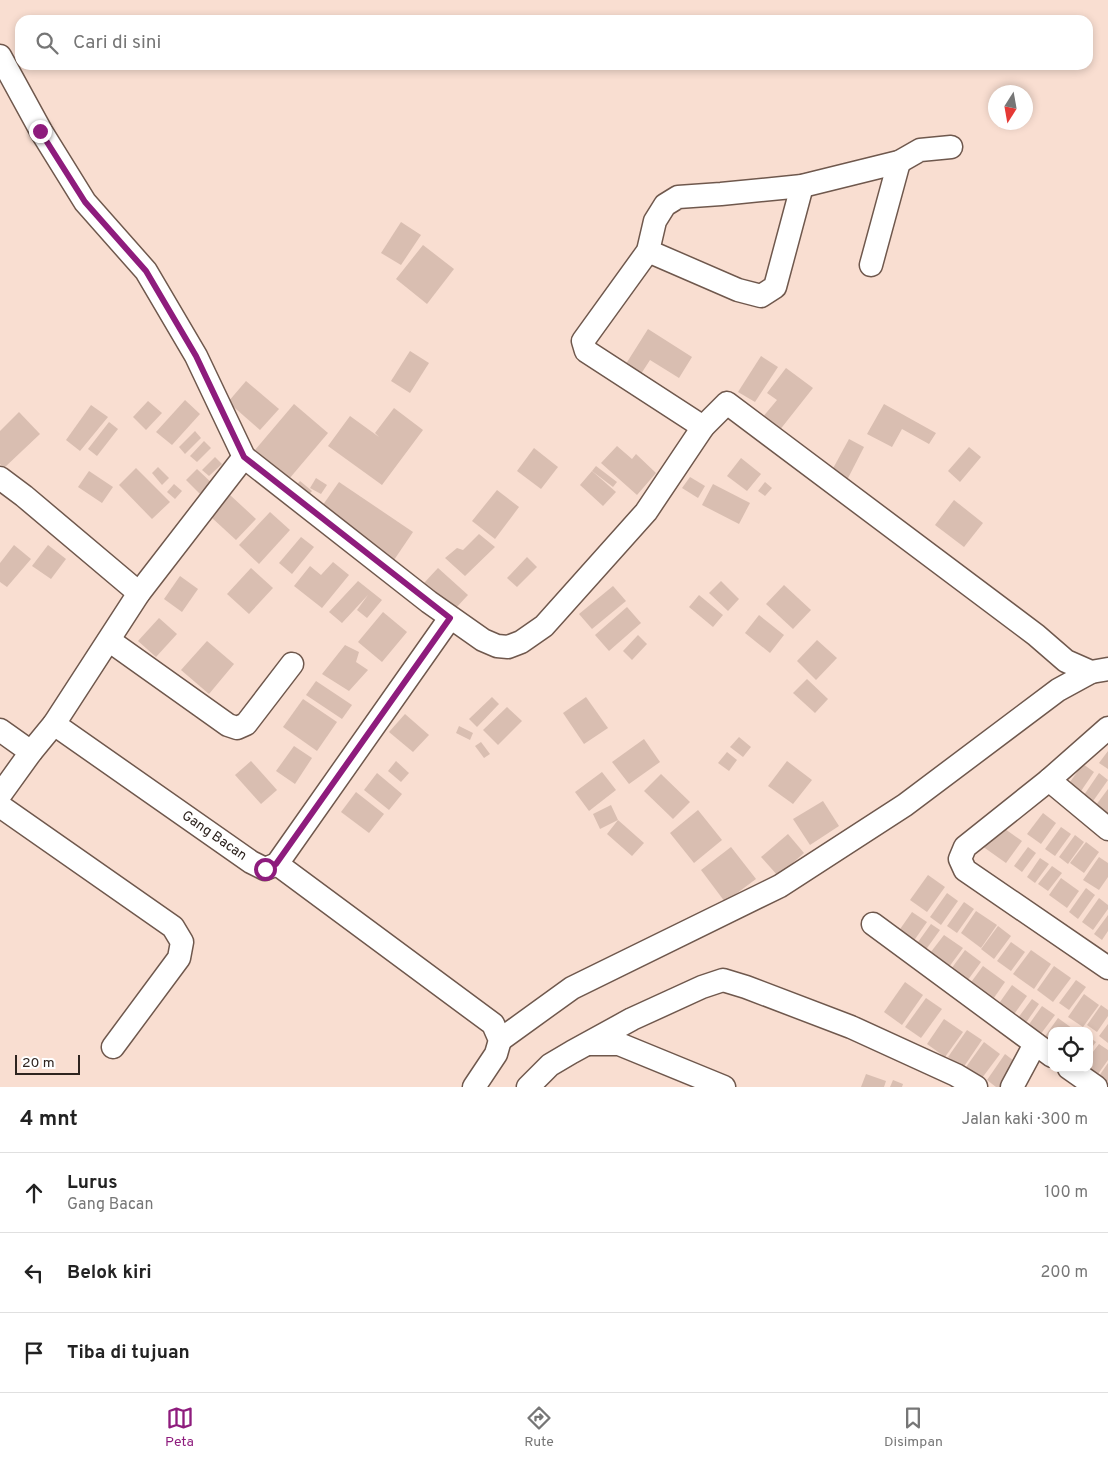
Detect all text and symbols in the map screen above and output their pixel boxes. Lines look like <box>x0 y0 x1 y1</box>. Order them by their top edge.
search box <box>15 15 1093 70</box>
icon: search <box>33 29 61 57</box>
text: Cari di sini <box>73 31 161 55</box>
north arrow <box>988 85 1033 130</box>
route end <box>29 120 52 143</box>
street label: Gang Bacan <box>178 807 250 865</box>
route start <box>254 858 277 881</box>
map controls <box>1048 1027 1093 1072</box>
button: locate <box>1048 1027 1093 1072</box>
scale bar <box>15 1052 80 1075</box>
text: 20 m <box>22 1055 55 1072</box>
text: 4 mnt <box>20 1106 78 1133</box>
text: Jalan kaki · 300 m <box>961 1110 1088 1130</box>
text: Lurus <box>67 1171 118 1195</box>
icon: ahead <box>20 1179 48 1207</box>
text: 100 m <box>1044 1183 1088 1203</box>
text: Gang Bacan <box>67 1195 153 1215</box>
icon: left <box>20 1259 48 1287</box>
text: Belok kiri <box>67 1261 152 1285</box>
text: 200 m <box>1040 1263 1088 1283</box>
icon: arrive <box>20 1339 48 1367</box>
text: Tiba di tujuan <box>67 1341 190 1365</box>
tab: Peta <box>165 1404 194 1451</box>
tab: Rute <box>524 1404 554 1451</box>
tab: Disimpan <box>884 1404 943 1451</box>

